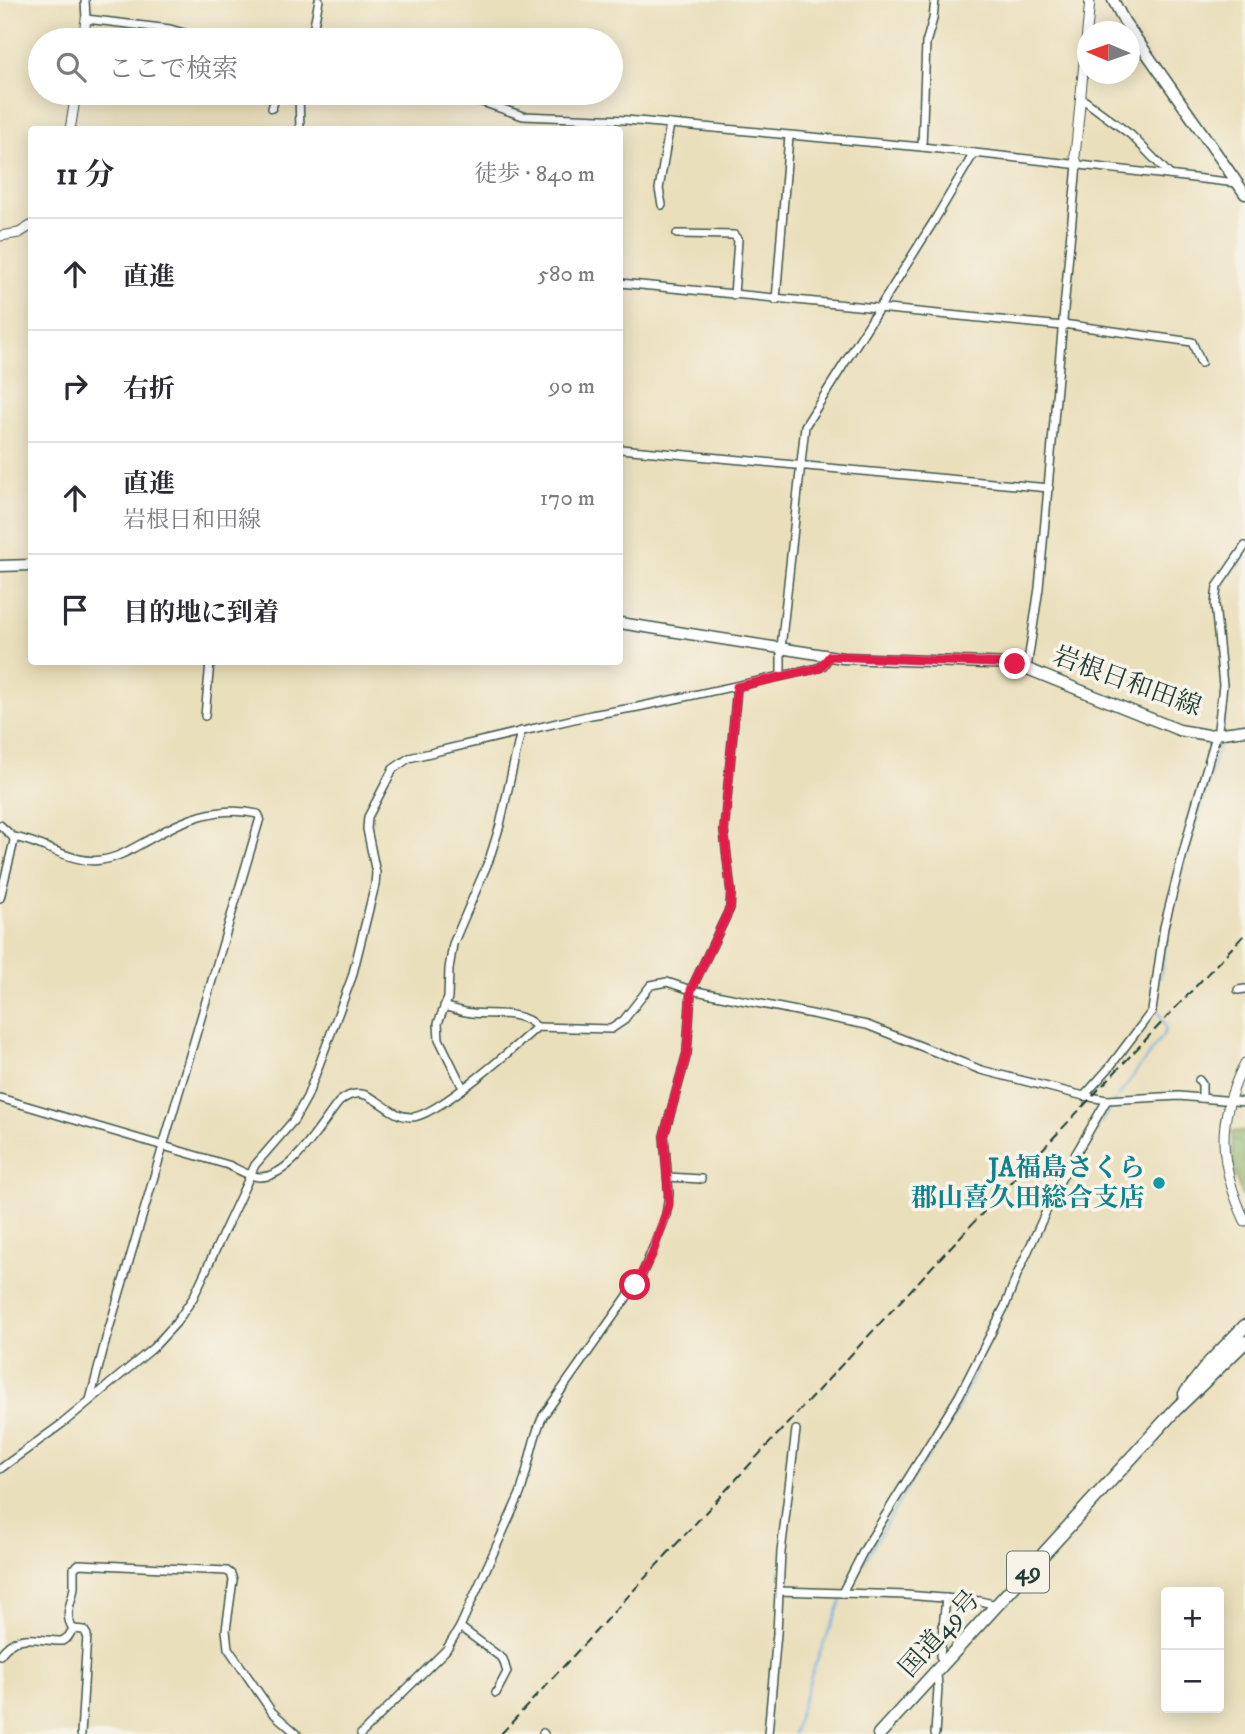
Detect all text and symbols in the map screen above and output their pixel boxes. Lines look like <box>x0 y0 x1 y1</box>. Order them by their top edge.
north arrow <box>1077 21 1140 84</box>
search box <box>28 28 623 105</box>
icon: search <box>52 48 90 86</box>
text: ここで検索 <box>108 53 238 86</box>
text: 11 分 <box>56 157 114 194</box>
text: 徒歩 · 840 m <box>474 160 595 189</box>
icon: ahead <box>56 255 94 293</box>
text: 580 m <box>538 260 595 289</box>
text: 直進 <box>123 261 175 294</box>
icon: right <box>56 367 94 405</box>
text: 90 m <box>549 372 595 401</box>
text: 右折 <box>123 373 175 406</box>
text: 直進 <box>123 468 175 501</box>
icon: ahead <box>56 479 94 517</box>
text: 170 m <box>540 484 595 513</box>
text: 岩根日和田線 <box>123 506 261 535</box>
icon: arrive <box>56 591 94 629</box>
text: 目的地に到着 <box>123 597 279 630</box>
street label: 岩根日和田線 <box>1048 640 1206 724</box>
route end <box>999 648 1030 679</box>
place label: JA福島さくら 郡山喜久田総合支店 <box>911 1152 1145 1215</box>
marker: JA福島さくら 郡山喜久田総合支店 <box>1151 1175 1167 1191</box>
route start <box>619 1269 650 1300</box>
road number: 49 <box>1007 1552 1049 1592</box>
street label: 国道49号 <box>892 1584 988 1684</box>
map controls <box>1161 1587 1224 1713</box>
button: + <box>1161 1587 1224 1650</box>
button: − <box>1161 1650 1224 1713</box>

